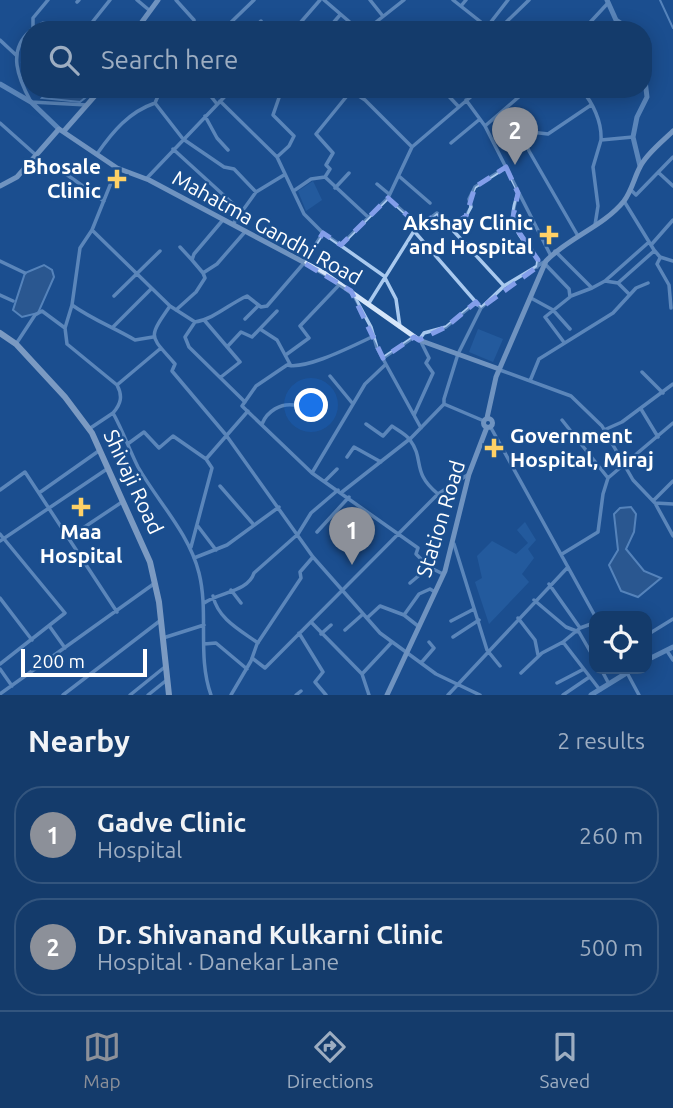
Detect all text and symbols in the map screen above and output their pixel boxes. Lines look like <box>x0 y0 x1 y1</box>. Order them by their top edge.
search box <box>21 21 652 98</box>
icon: search <box>45 41 83 79</box>
text: Search here <box>101 45 238 74</box>
pin: 2 <box>492 107 538 165</box>
place label: Bhosale Clinic <box>22 154 101 202</box>
street label: Mahatma Gandhi Road <box>168 165 366 289</box>
marker: Bhosale Clinic <box>107 169 127 189</box>
place label: Akshay Clinic and Hospital <box>403 210 533 258</box>
marker: Akshay Clinic and Hospital <box>539 225 559 245</box>
your location <box>294 388 328 422</box>
place label: Government Hospital, Miraj <box>510 423 654 471</box>
street label: Shivaji Road <box>99 426 169 538</box>
marker: Government Hospital, Miraj <box>484 438 504 458</box>
street label: Station Road <box>411 457 469 580</box>
marker: Maa Hospital <box>71 497 91 517</box>
pin: 1 <box>329 507 375 565</box>
place label: Maa Hospital <box>40 519 122 567</box>
map controls <box>589 611 652 674</box>
button: locate <box>589 611 652 674</box>
scale bar <box>21 646 147 678</box>
text: 200 m <box>32 650 85 672</box>
text: Nearby <box>28 724 130 758</box>
text: 2 results <box>557 728 645 753</box>
text: Gadve Clinic <box>97 808 246 837</box>
text: 1 <box>47 823 59 848</box>
text: 260 m <box>579 823 643 848</box>
text: Hospital <box>97 837 182 862</box>
text: Dr. Shivanand Kulkarni Clinic <box>97 920 443 949</box>
text: 2 <box>47 935 59 960</box>
text: 500 m <box>579 935 643 960</box>
text: Hospital · Danekar Lane <box>97 949 339 974</box>
tab: Map <box>83 1028 121 1092</box>
tab: Directions <box>287 1028 374 1092</box>
tab: Saved <box>539 1028 590 1092</box>

